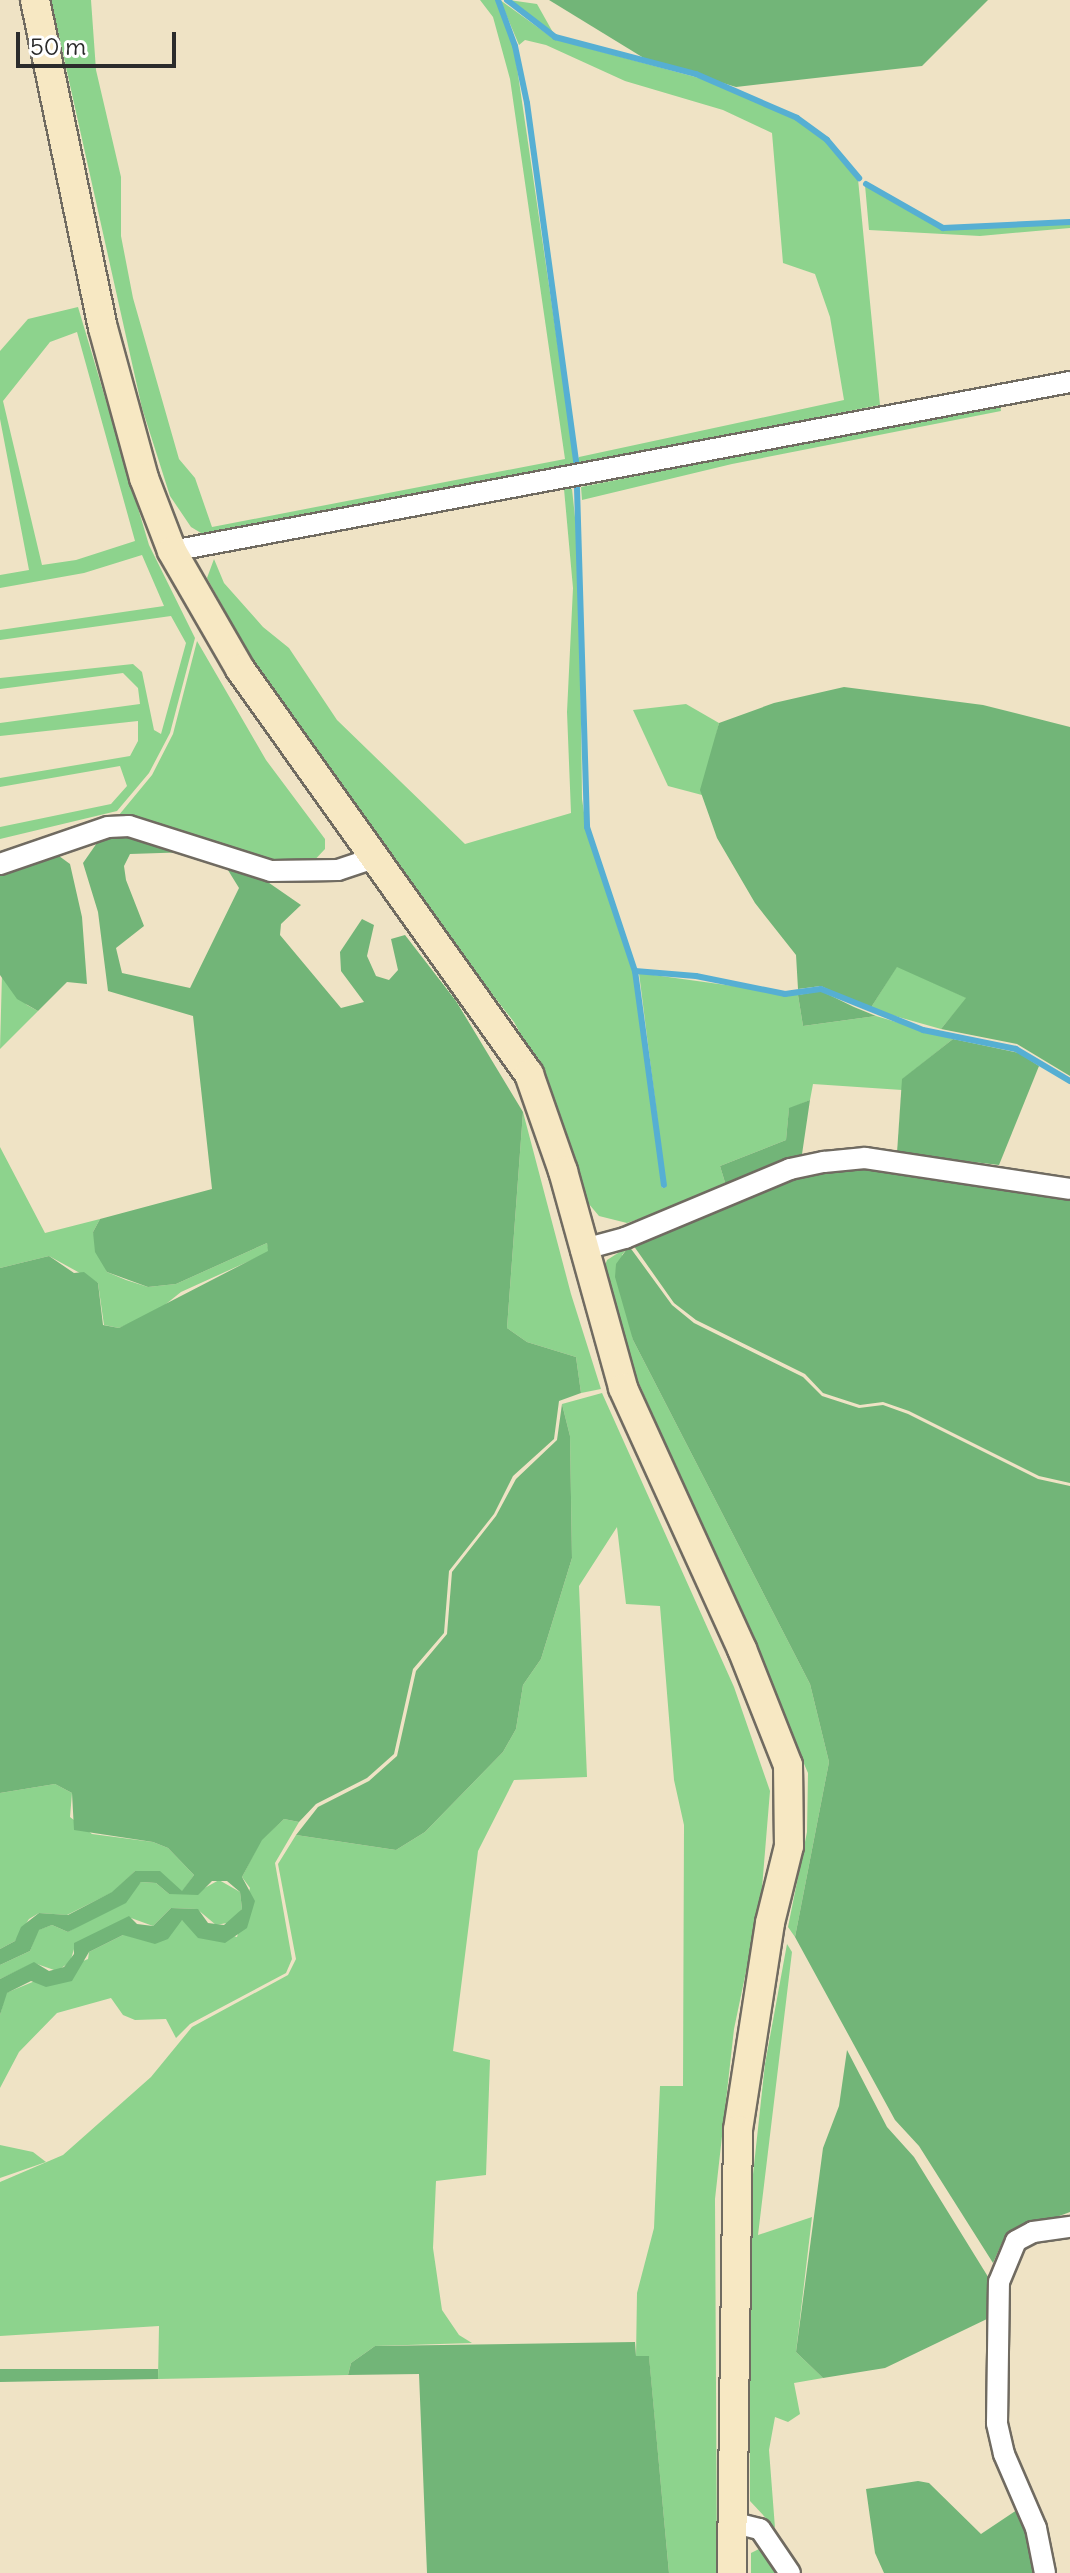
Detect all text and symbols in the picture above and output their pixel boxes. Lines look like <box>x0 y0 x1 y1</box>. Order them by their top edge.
scale bar <box>20 16 180 66</box>
text: 50 m <box>30 31 86 61</box>

